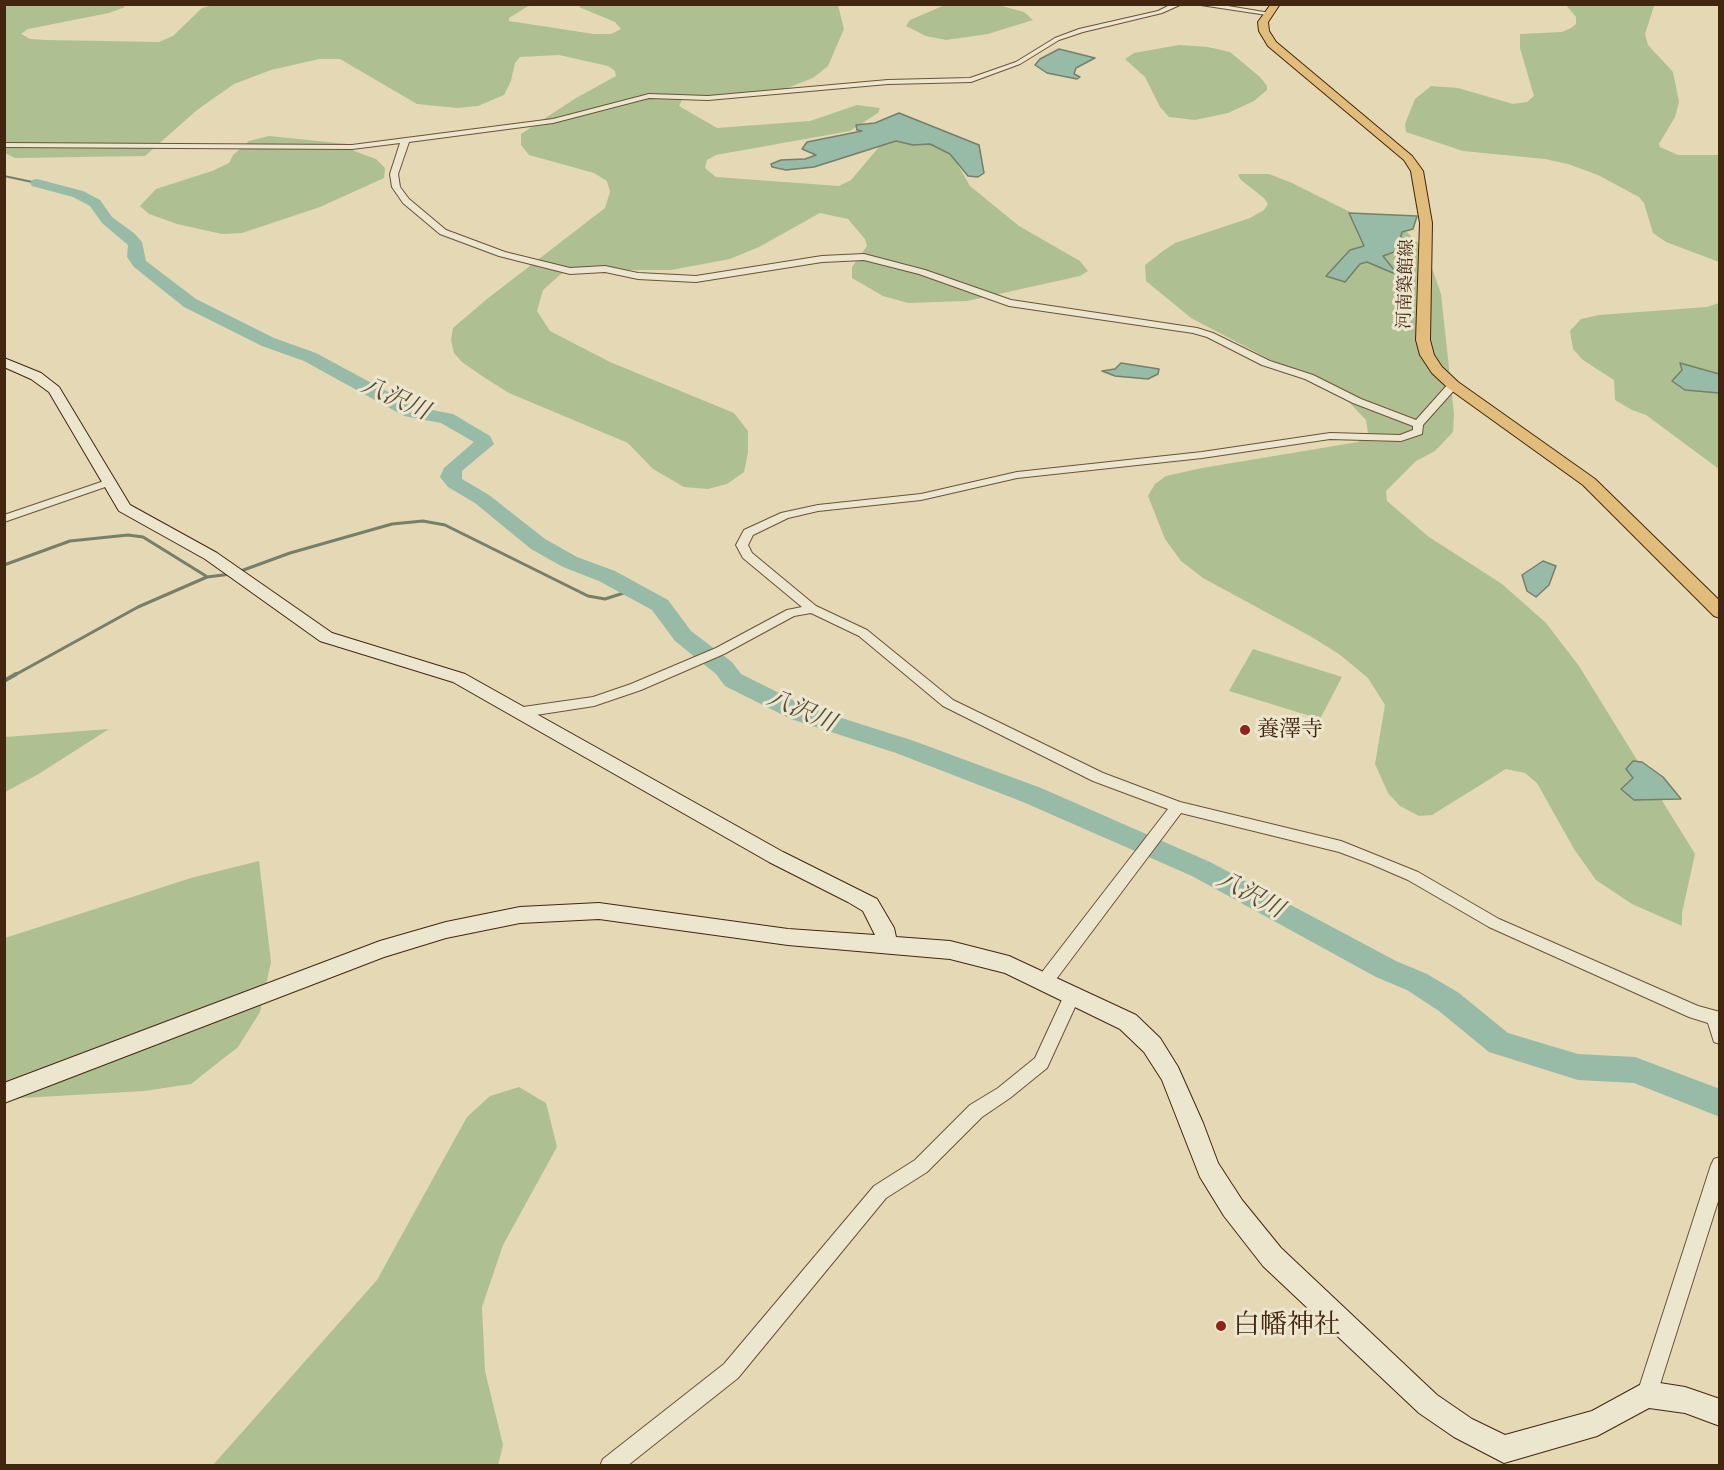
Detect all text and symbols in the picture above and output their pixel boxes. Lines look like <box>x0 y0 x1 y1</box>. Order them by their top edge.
street label: 河南築館線 <box>1394 239 1418 329</box>
water label: 八沢川 <box>356 371 434 427</box>
water label: 八沢川 <box>762 684 840 738</box>
place label: 養澤寺 <box>1257 717 1323 743</box>
marker: 養澤寺 <box>1238 723 1252 737</box>
water label: 八沢川 <box>1211 865 1289 925</box>
place label: 白幡神社 <box>1233 1310 1341 1342</box>
marker: 白幡神社 <box>1214 1319 1228 1333</box>

